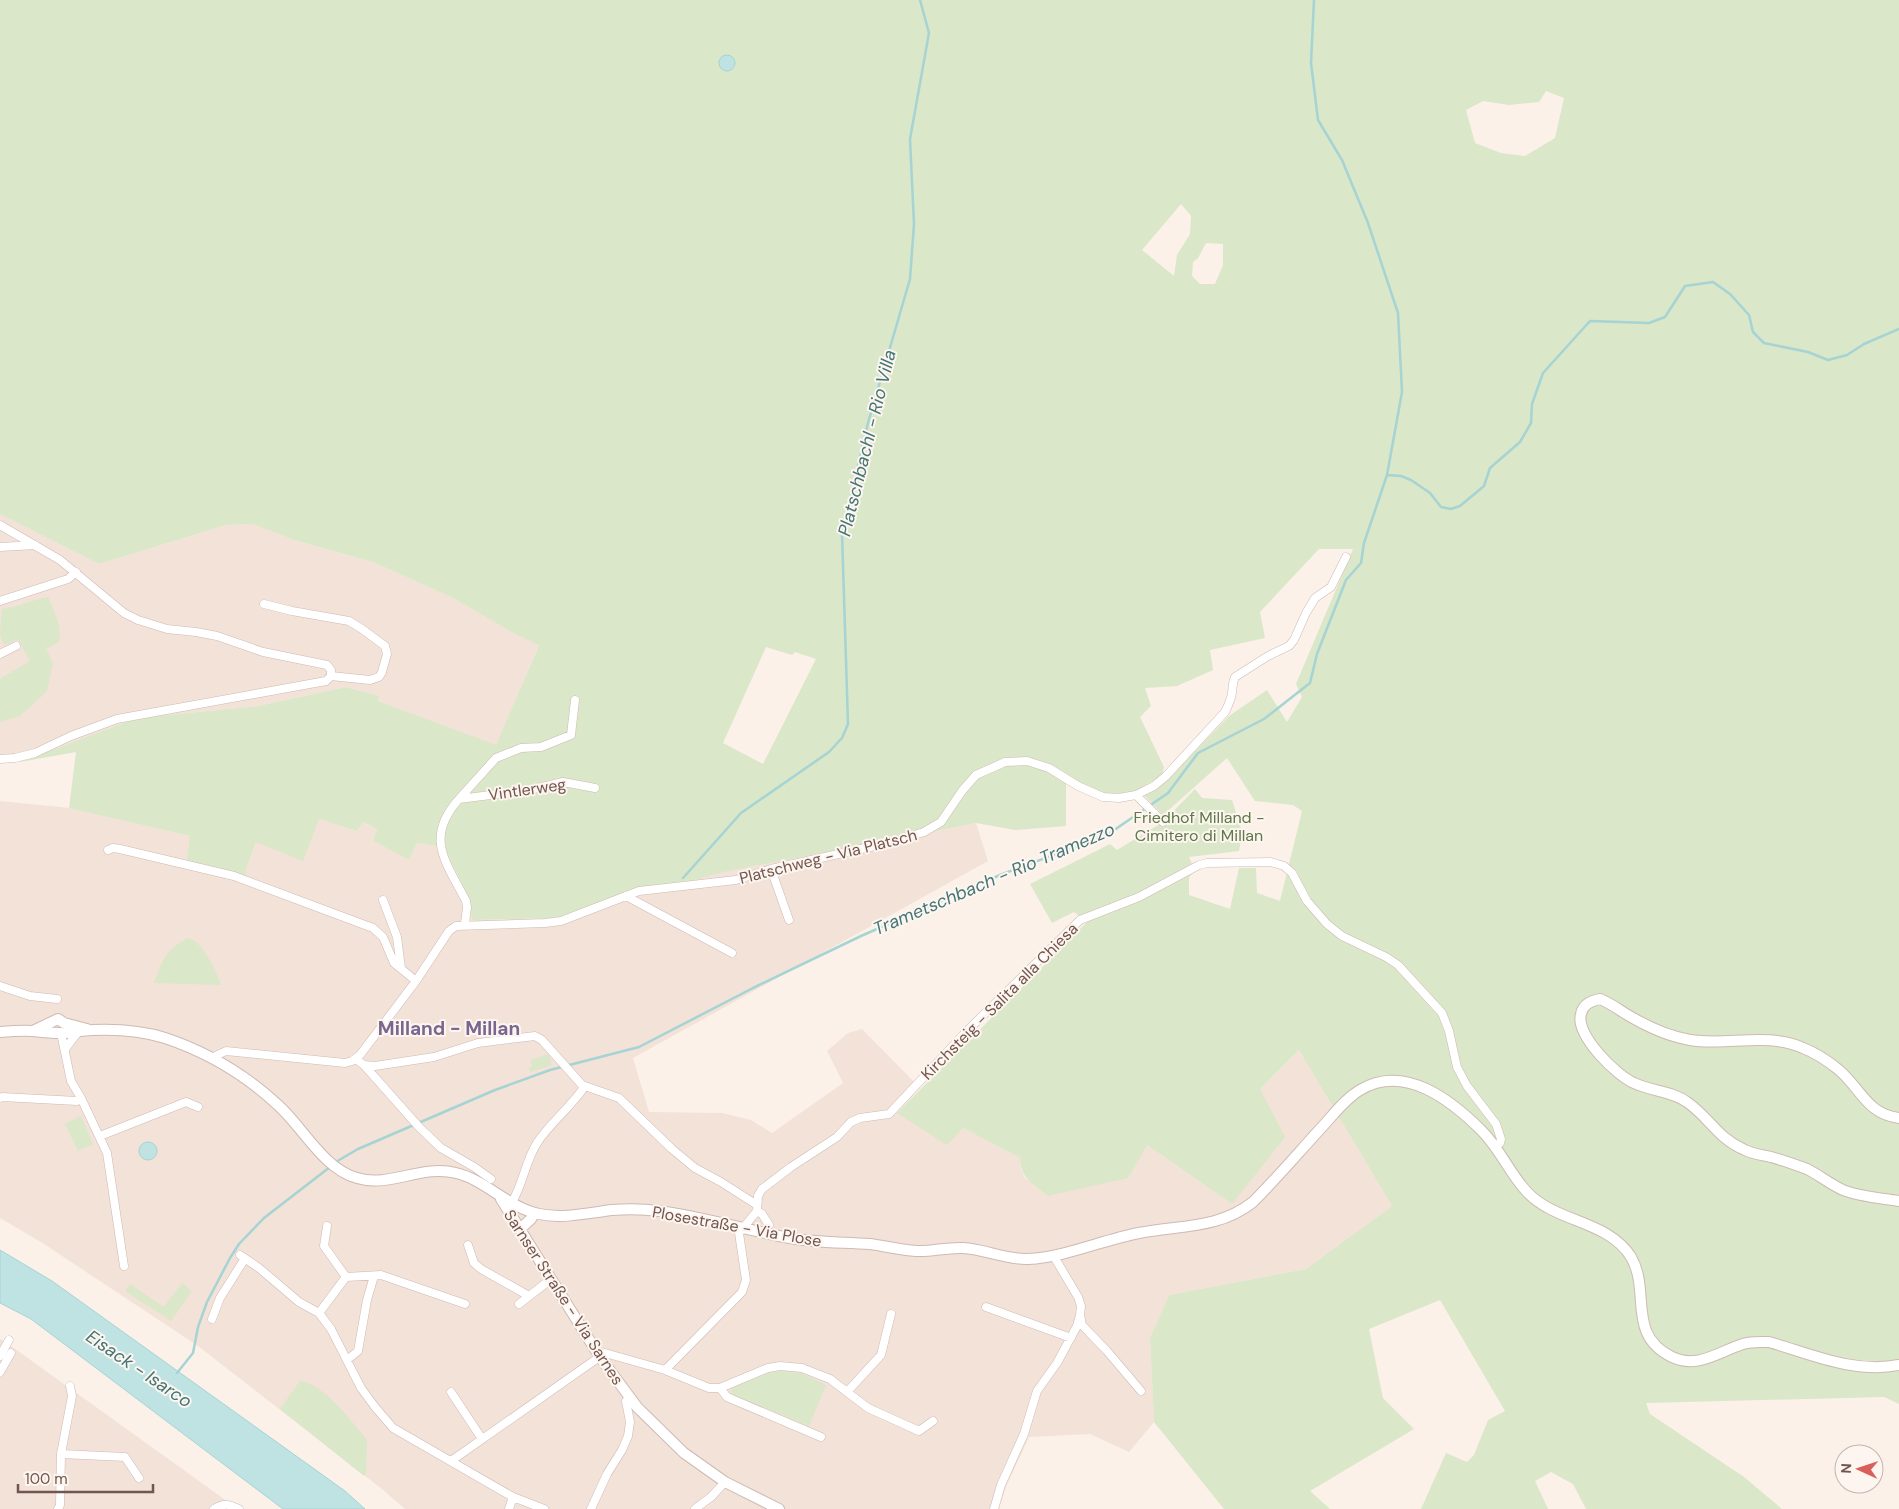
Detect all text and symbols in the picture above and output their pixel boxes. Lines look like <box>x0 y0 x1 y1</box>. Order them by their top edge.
water label: Platschbachl - Rio Villa <box>832 347 902 539</box>
street label: Vintlerweg <box>487 774 567 805</box>
park label: Friedhof Milland - Cimitero di Millan <box>1133 807 1265 846</box>
water label: Trametschbach - Rio Tramezzo <box>869 817 1119 941</box>
street label: Platschweg - Via Platsch <box>737 824 919 889</box>
street label: Kirchsteig - Salita alla Chiesa <box>916 918 1082 1084</box>
district label: Milland - Millan <box>378 1016 520 1041</box>
street label: Plosestraße - Via Plose <box>651 1201 823 1252</box>
street label: Sarnser Straße - Via Sarnes <box>499 1206 628 1389</box>
water label: Eisack - Isarco <box>81 1325 197 1413</box>
north arrow <box>1834 1444 1884 1494</box>
scale bar <box>18 1462 152 1494</box>
text: N <box>1837 1463 1855 1474</box>
text: 100 m <box>25 1469 68 1489</box>

